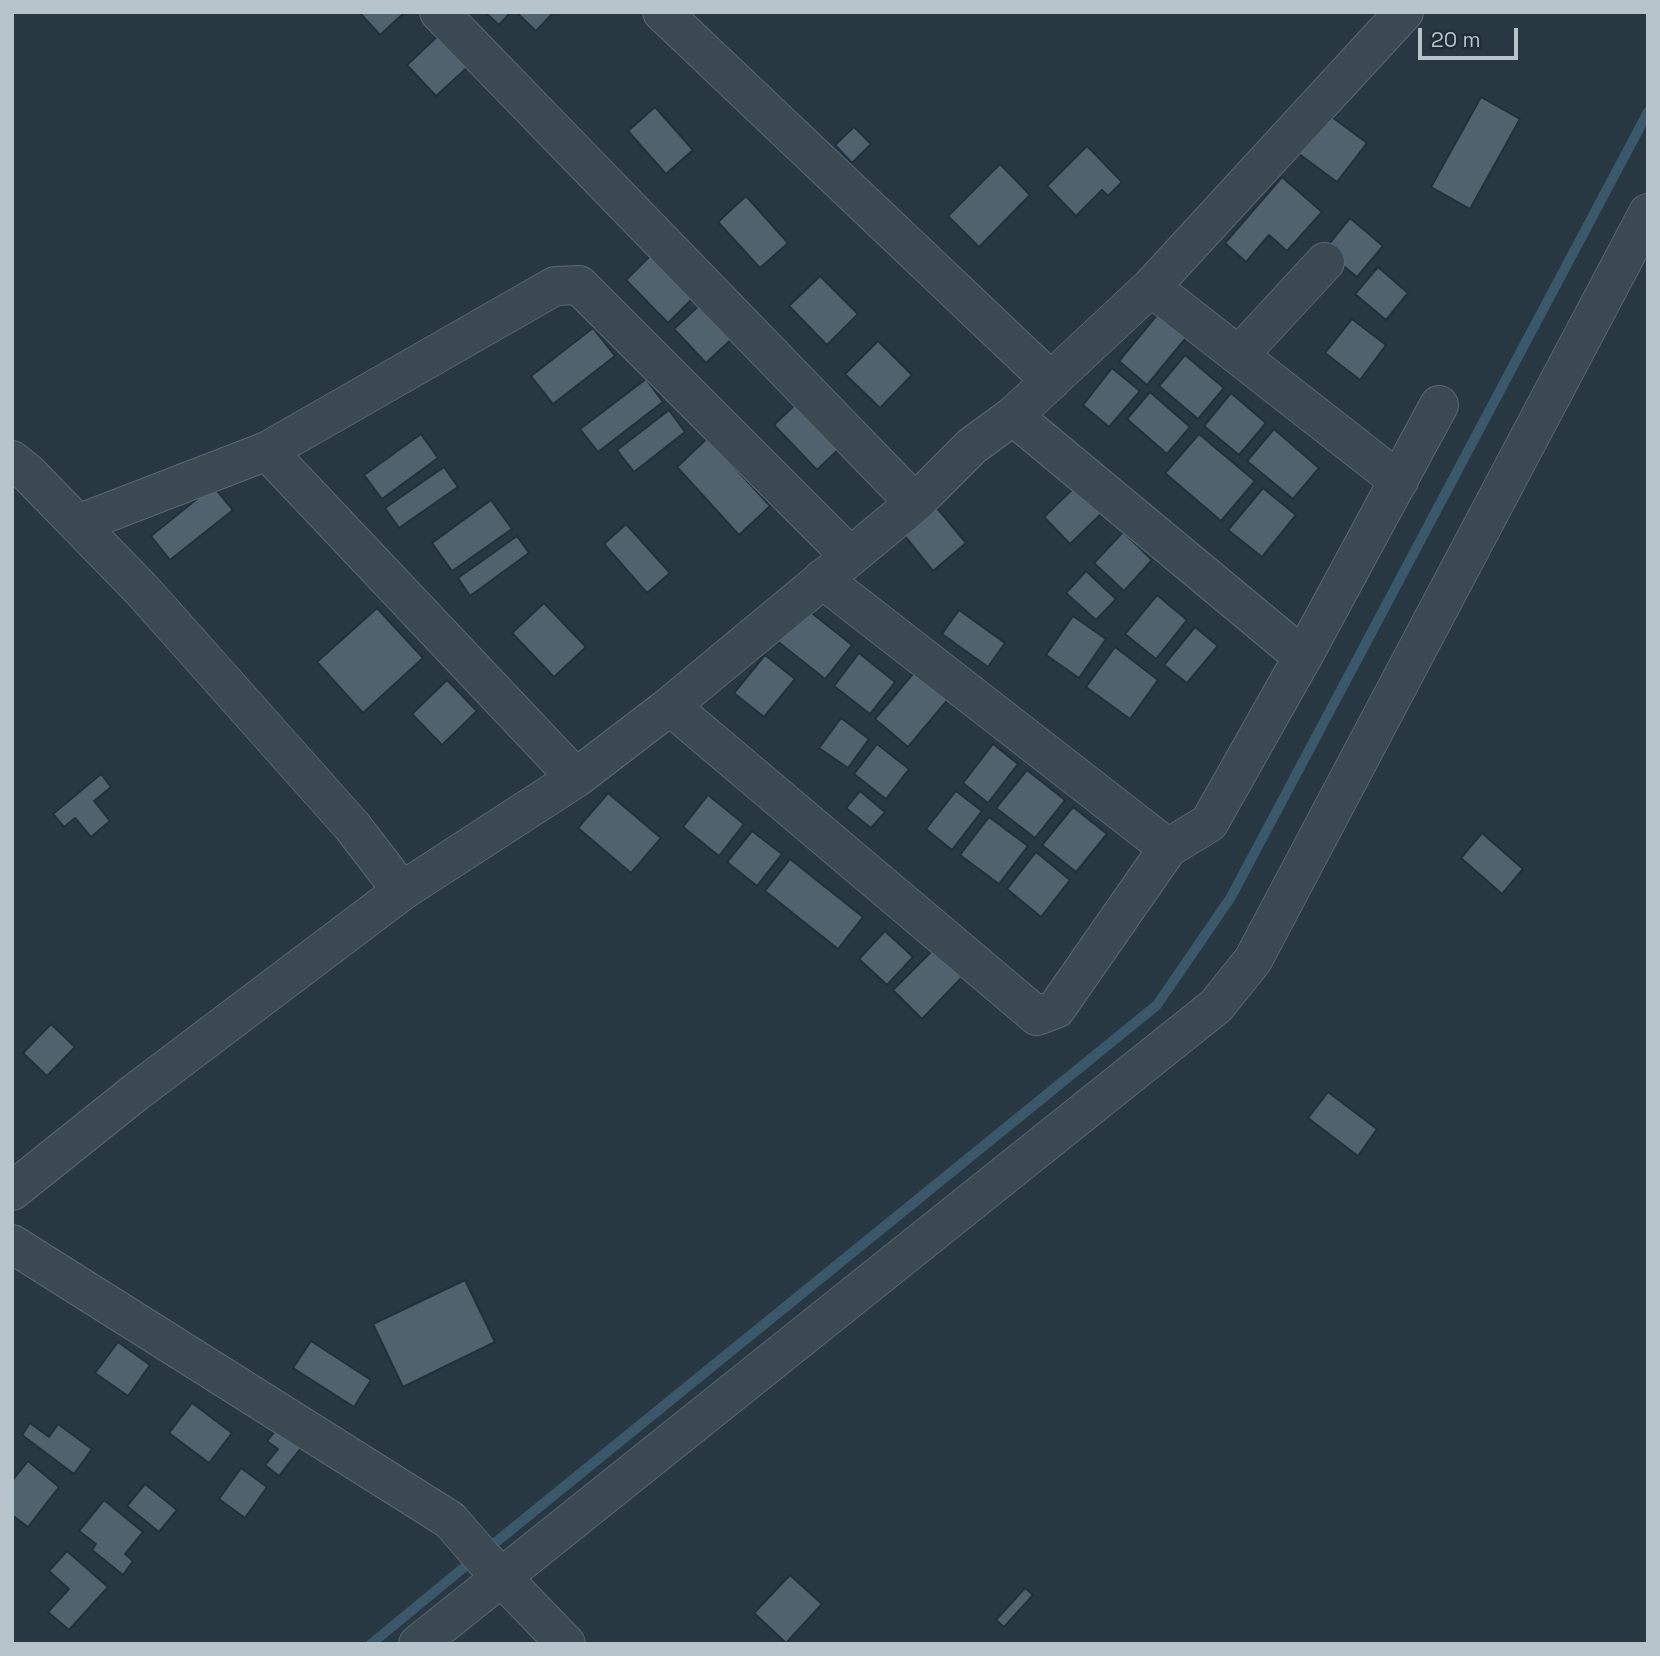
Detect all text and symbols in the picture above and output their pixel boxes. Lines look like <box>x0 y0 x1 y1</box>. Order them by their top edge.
scale bar <box>1422 14 1522 58</box>
text: 20 m <box>1431 26 1481 53</box>

